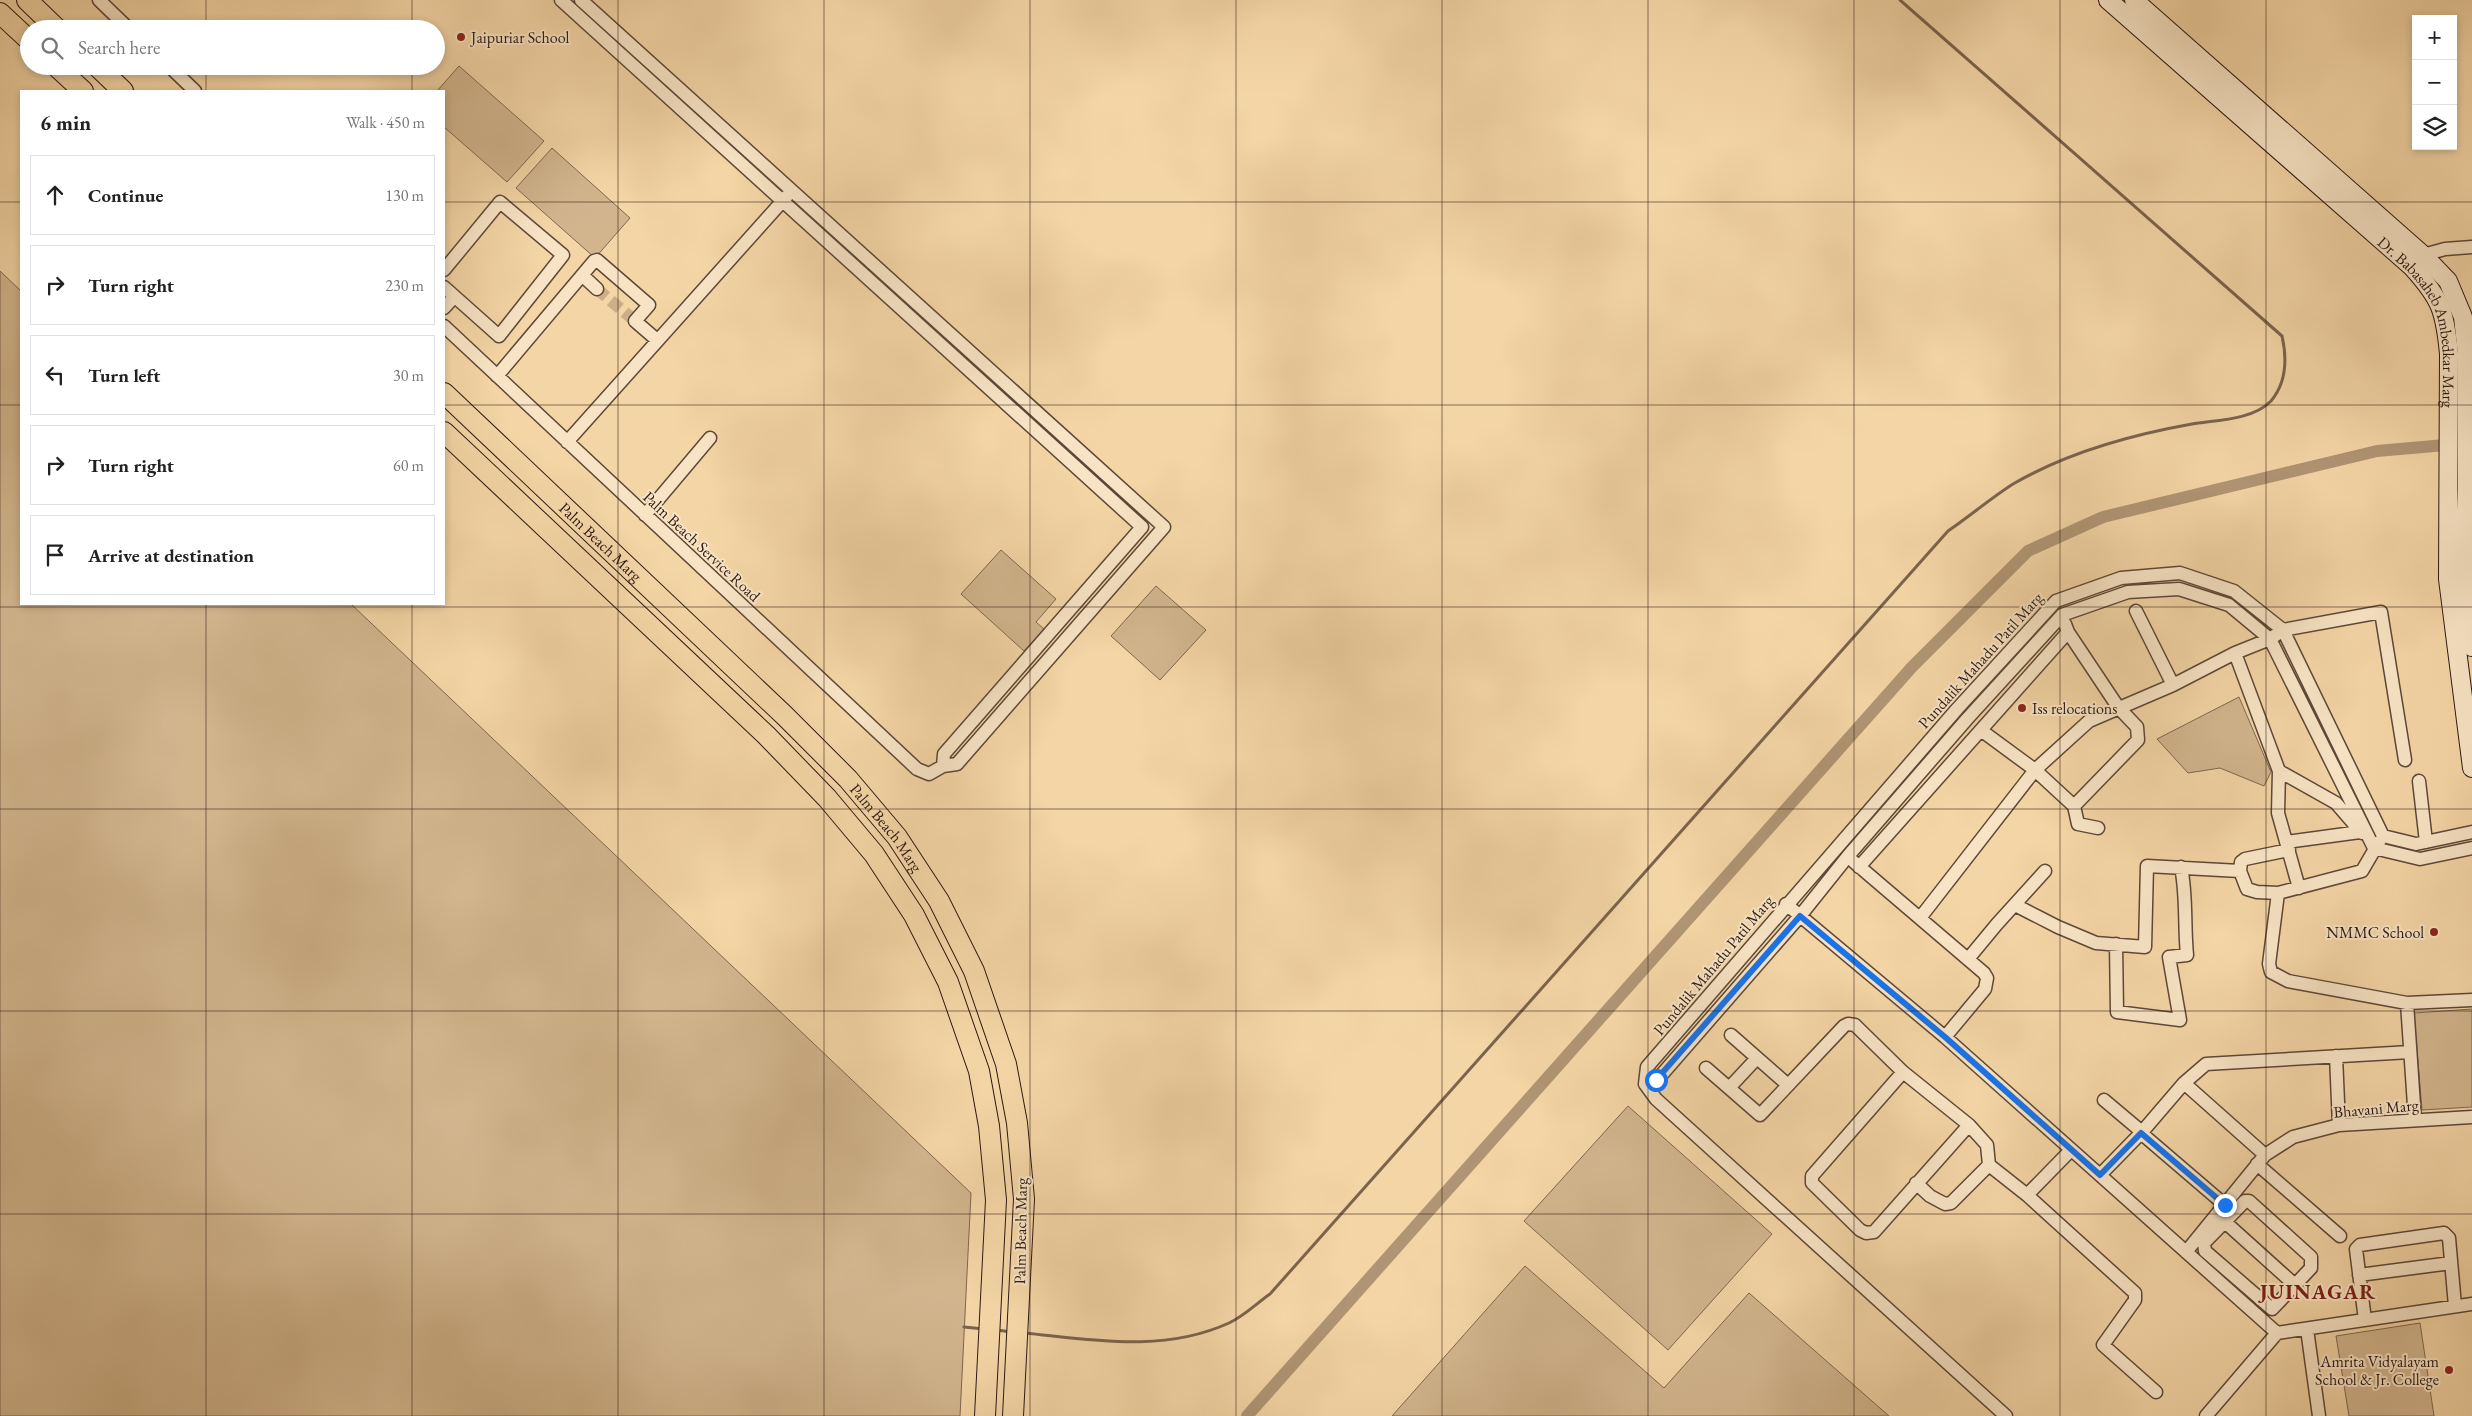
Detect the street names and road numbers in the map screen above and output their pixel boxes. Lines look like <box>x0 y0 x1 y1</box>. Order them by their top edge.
street label: Dr. Babasaheb Ambedkar Marg <box>2373 232 2459 409</box>
street label: Palm Beach Service Road <box>639 487 765 607</box>
street label: Palm Beach Marg <box>554 498 647 587</box>
street label: Pundalik Mahadu Patil Marg <box>1913 587 2048 733</box>
street label: Palm Beach Marg <box>845 779 928 877</box>
street label: Pundalik Mahadu Patil Marg <box>1649 890 1779 1040</box>
street label: Bhavani Marg <box>2333 1094 2420 1123</box>
street label: Palm Beach Marg <box>1009 1176 1032 1285</box>

